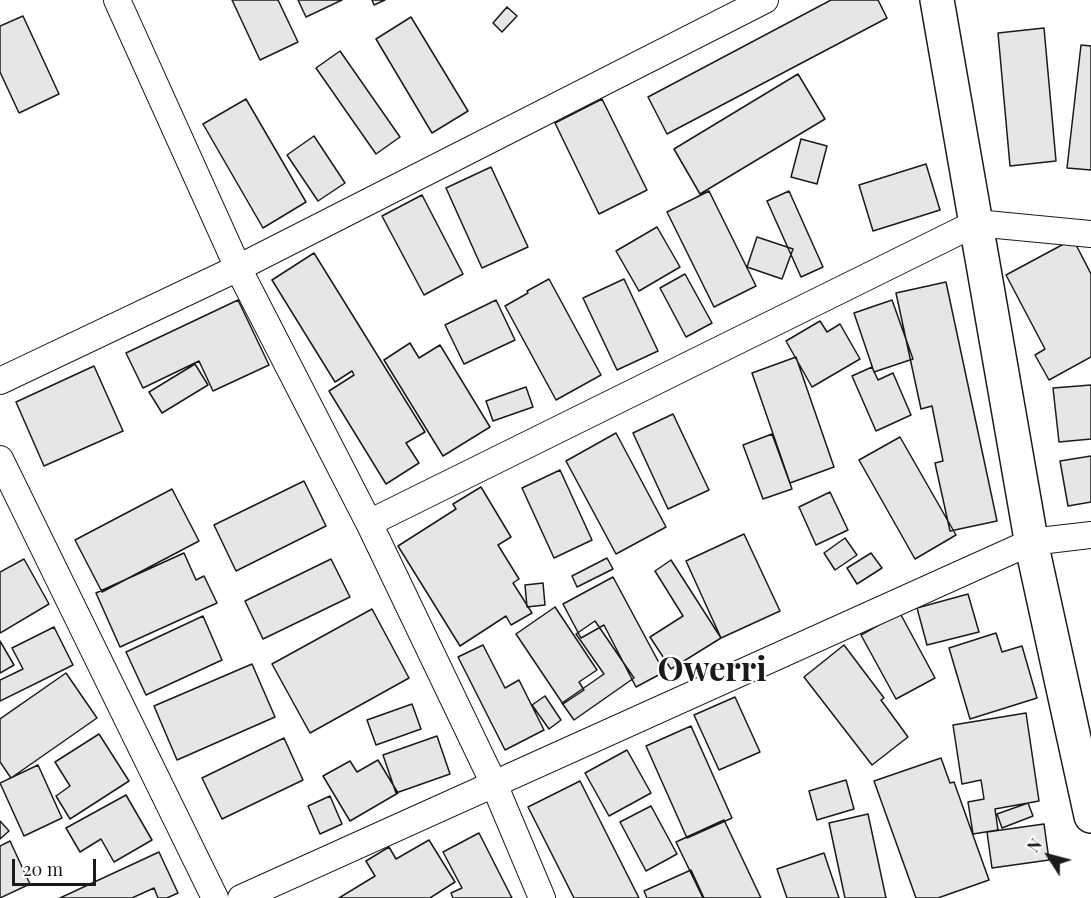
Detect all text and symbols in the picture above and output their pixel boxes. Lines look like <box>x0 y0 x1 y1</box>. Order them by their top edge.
district label: Owerri <box>657 651 767 691</box>
north arrow <box>1019 826 1079 886</box>
text: N <box>1022 834 1046 856</box>
scale bar <box>15 847 99 885</box>
text: 20 m <box>23 857 63 881</box>

